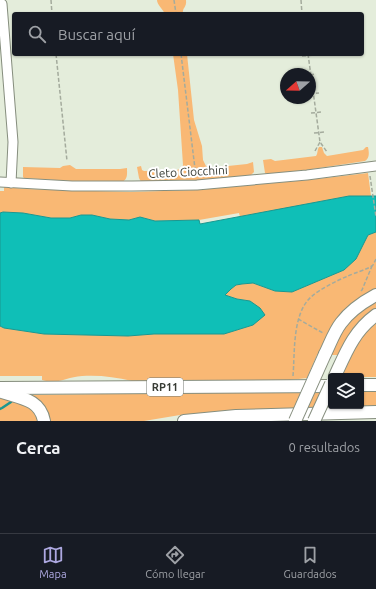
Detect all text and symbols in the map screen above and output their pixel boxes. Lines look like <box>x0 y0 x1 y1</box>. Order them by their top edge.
search box <box>12 12 364 56</box>
icon: search <box>26 23 48 45</box>
text: Buscar aquí <box>58 26 135 43</box>
north arrow <box>280 68 316 104</box>
street label: Cleto Ciocchini <box>148 163 228 180</box>
map controls <box>328 373 364 409</box>
button: layers <box>328 373 364 409</box>
road number: RP11 <box>147 378 183 396</box>
text: Cerca <box>16 438 61 457</box>
text: 0 resultados <box>289 440 360 454</box>
tab: Mapa <box>39 544 67 580</box>
tab: Cómo llegar <box>145 544 205 580</box>
tab: Guardados <box>284 544 337 580</box>

